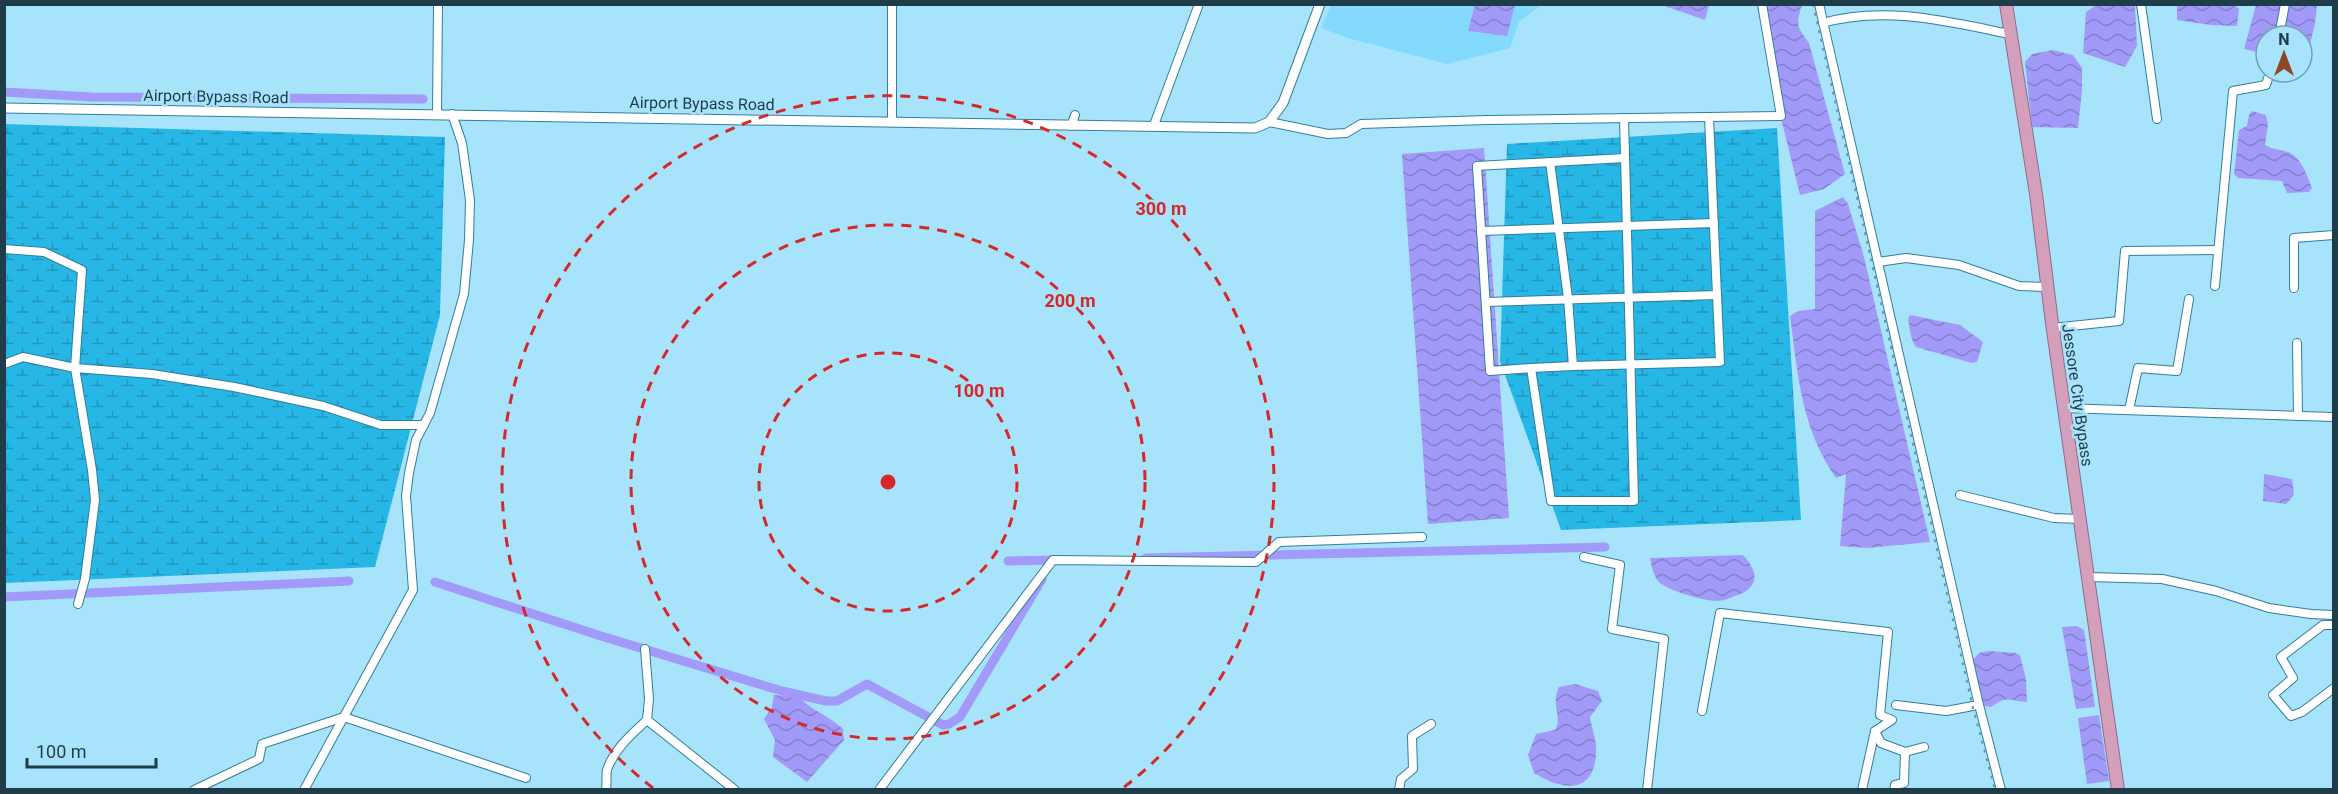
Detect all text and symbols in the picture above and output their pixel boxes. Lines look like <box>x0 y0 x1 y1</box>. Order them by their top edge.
north arrow <box>2254 24 2314 84</box>
text: N <box>2278 30 2290 49</box>
street label: Airport Bypass Road <box>143 86 289 107</box>
street label: Airport Bypass Road <box>629 93 775 114</box>
text: 300 m <box>1135 198 1187 219</box>
text: 200 m <box>1044 290 1096 311</box>
street label: Jessore City Bypass <box>2058 323 2097 467</box>
text: 100 m <box>953 380 1005 401</box>
centre of rings <box>878 472 898 492</box>
scale bar <box>27 731 156 769</box>
text: 100 m <box>36 741 87 762</box>

